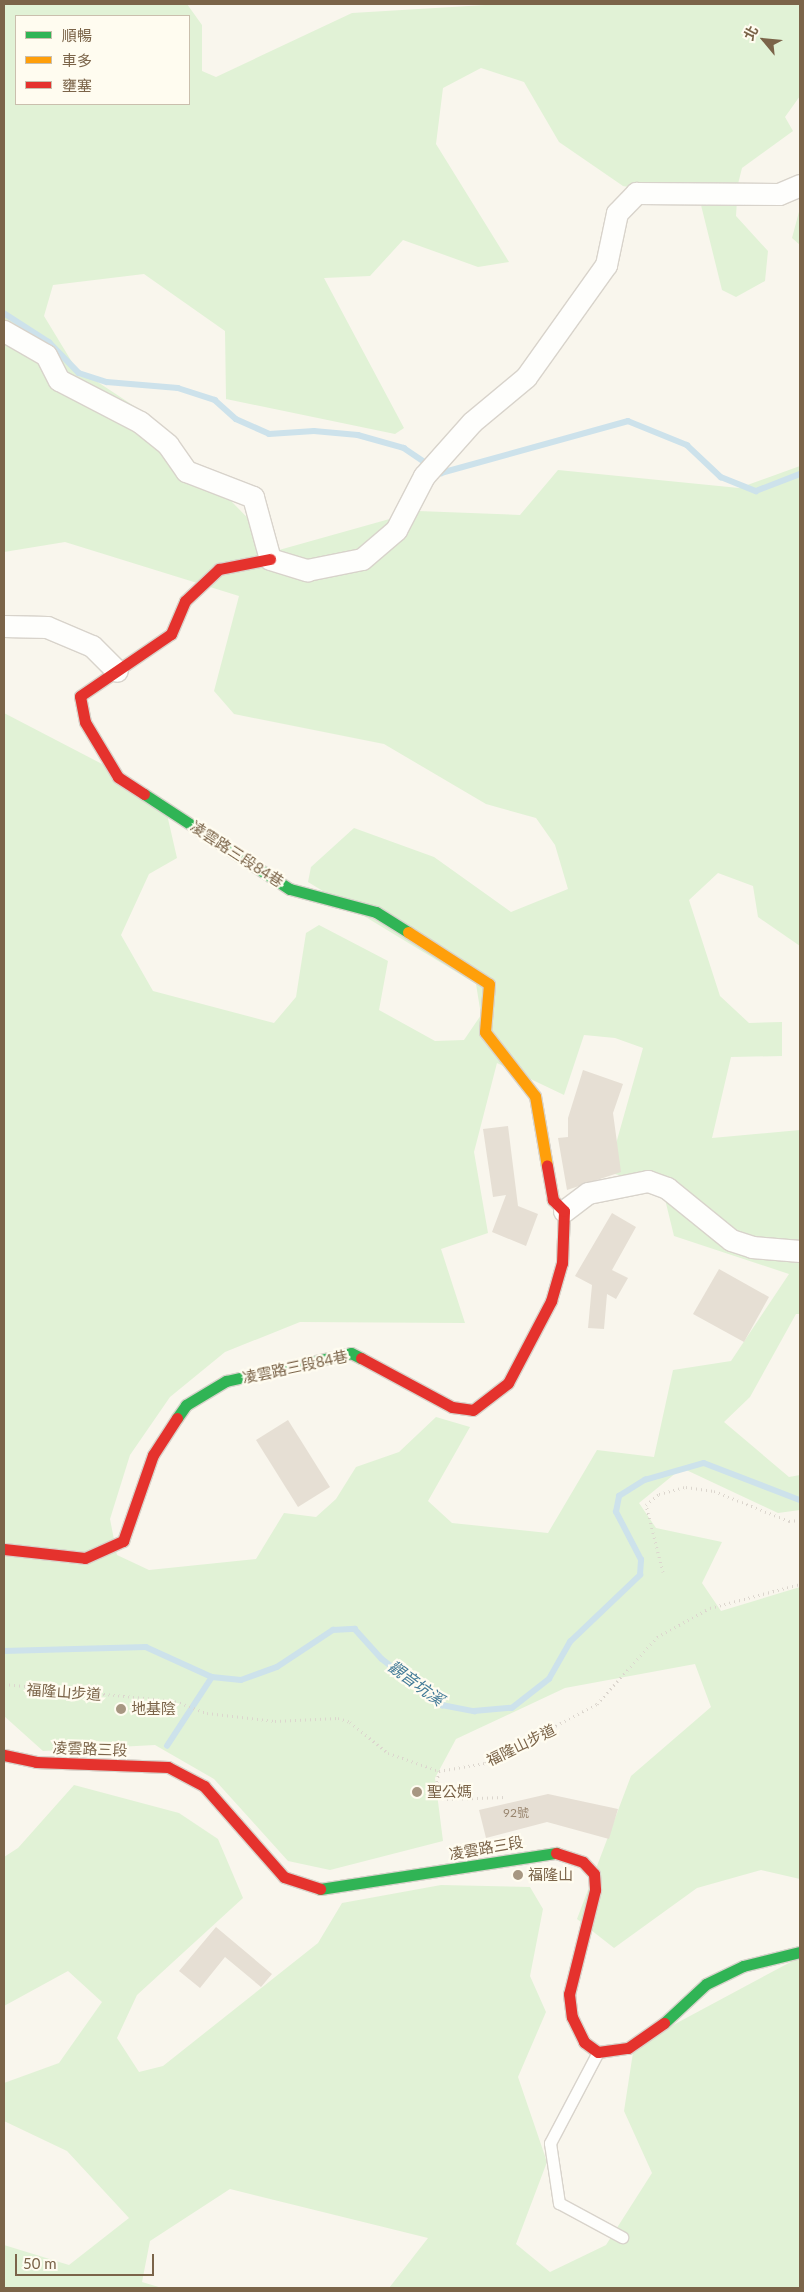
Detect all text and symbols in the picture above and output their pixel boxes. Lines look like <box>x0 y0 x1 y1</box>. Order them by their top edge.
legend <box>15 15 190 105</box>
north arrow <box>739 15 789 65</box>
text: 北 <box>740 23 761 43</box>
text: 順暢 <box>62 26 92 44</box>
text: 車多 <box>62 51 92 69</box>
text: 壅塞 <box>62 76 92 94</box>
street label: 凌雲路三段84巷 <box>187 817 287 891</box>
street label: 凌雲路三段84巷 <box>241 1347 349 1387</box>
water label: 觀音坑溪 <box>384 1656 448 1710</box>
street label: 福隆山步道 <box>26 1680 102 1704</box>
place label: 地基陰 <box>131 1700 176 1718</box>
marker: 地基陰 <box>115 1703 127 1715</box>
street label: 福隆山步道 <box>483 1720 559 1770</box>
street label: 凌雲路三段 <box>52 1739 128 1759</box>
place label: 聖公媽 <box>427 1783 472 1801</box>
marker: 聖公媽 <box>411 1786 423 1798</box>
house number: 92號 <box>503 1806 529 1820</box>
street label: 凌雲路三段 <box>448 1833 524 1863</box>
place label: 福隆山 <box>528 1866 573 1884</box>
marker: 福隆山 <box>512 1869 524 1881</box>
scale bar <box>18 2244 156 2276</box>
text: 50 m <box>23 2254 57 2272</box>

